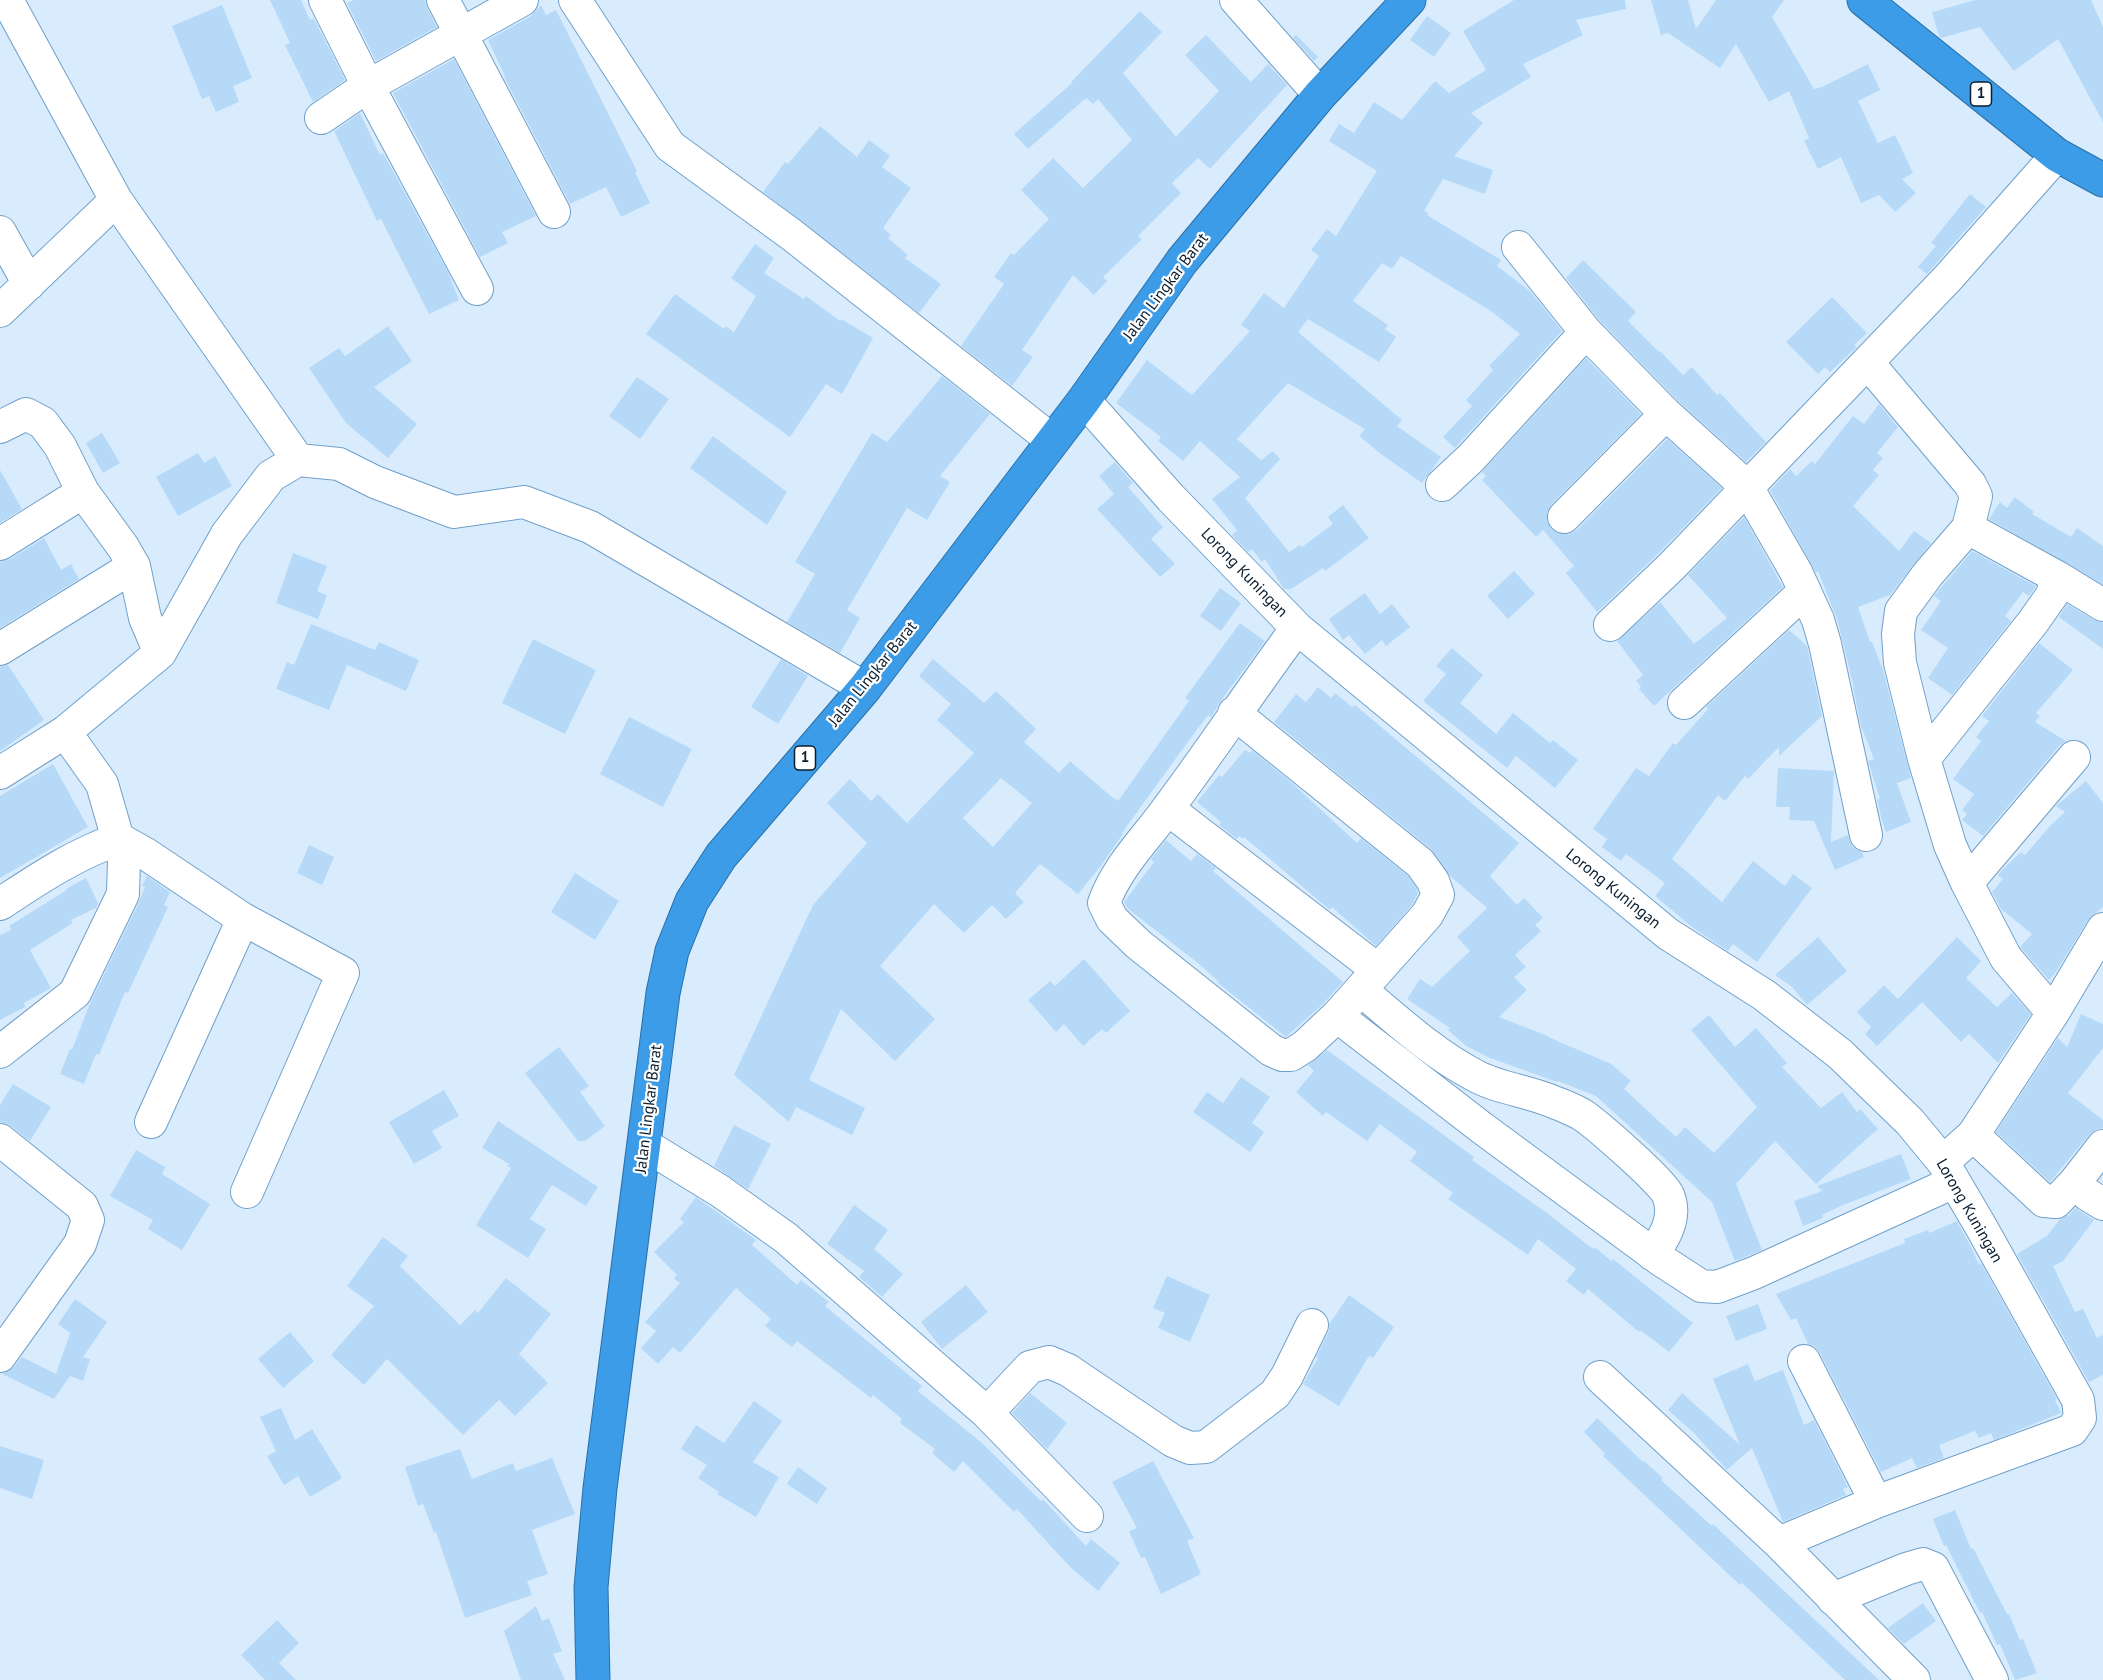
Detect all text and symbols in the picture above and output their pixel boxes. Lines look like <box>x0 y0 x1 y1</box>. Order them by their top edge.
road number: 1 <box>1970 82 1992 106</box>
street label: Jalan Lingkar Barat <box>1119 230 1213 344</box>
street label: Lorong Kuningan <box>1197 524 1291 622</box>
street label: Jalan Lingkar Barat <box>825 618 921 730</box>
road number: 1 <box>794 746 816 770</box>
street label: Lorong Kuningan <box>1562 845 1664 933</box>
street label: Jalan Lingkar Barat <box>632 1044 666 1174</box>
street label: Lorong Kuningan <box>1932 1156 2006 1266</box>

